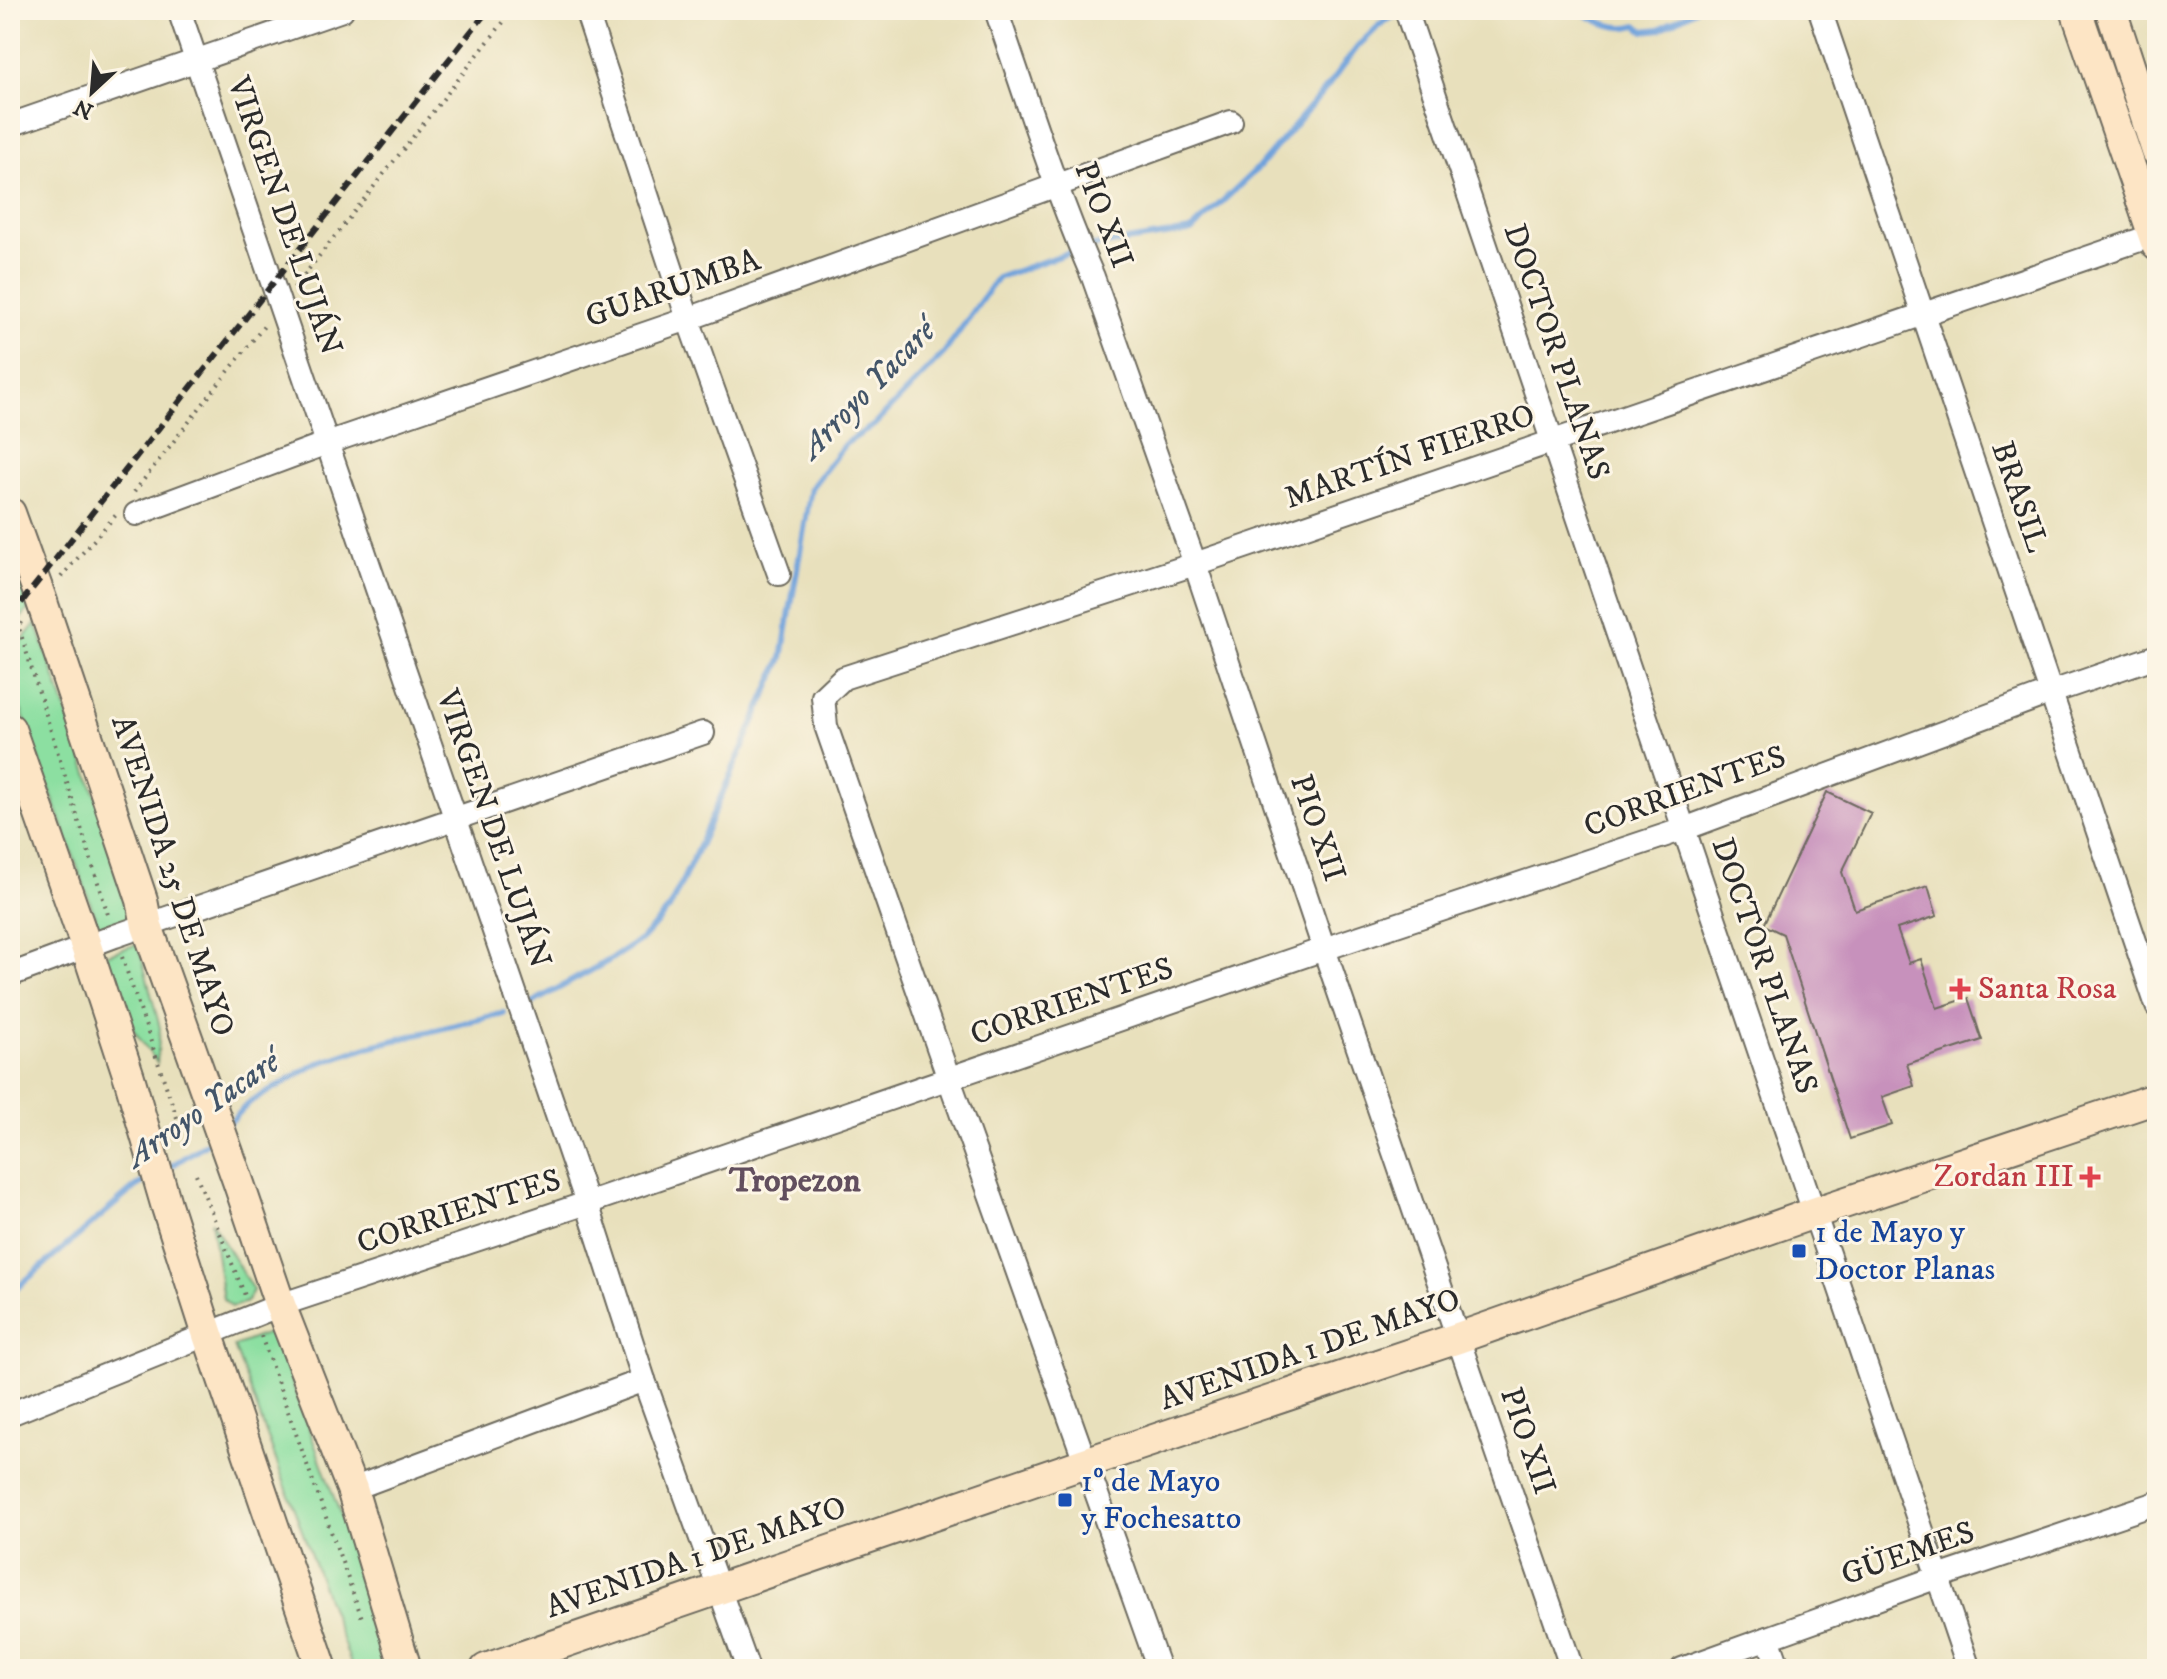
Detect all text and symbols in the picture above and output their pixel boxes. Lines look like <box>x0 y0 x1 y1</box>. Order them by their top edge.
north arrow <box>52 52 132 132</box>
street label: VIRGEN DE LUJÁN <box>217 71 350 361</box>
text: N <box>70 93 98 125</box>
street label: PIO XII <box>1065 156 1141 274</box>
street label: DOCTOR PLANAS <box>1493 219 1619 485</box>
street label: GUARUMBA <box>580 240 766 338</box>
water label: Arroyo Yacaré <box>789 307 948 470</box>
street label: MARTÍN FIERRO <box>1280 395 1540 519</box>
street label: BRASIL <box>1981 436 2057 558</box>
street label: VIRGEN DE LUJÁN <box>426 684 559 974</box>
street label: AVENIDA 25 DE MAYO <box>101 711 243 1041</box>
street label: CORRIENTES <box>1579 737 1791 847</box>
street label: PIO XII <box>1280 769 1354 887</box>
street label: DOCTOR PLANAS <box>1701 833 1827 1099</box>
street label: CORRIENTES <box>965 949 1179 1055</box>
place label: Santa Rosa <box>1978 969 2117 1009</box>
marker: Santa Rosa <box>1949 978 1971 1000</box>
water label: Arroyo Yacaré <box>115 1038 292 1179</box>
place label: Zordan III <box>1933 1157 2074 1197</box>
street label: CORRIENTES <box>352 1160 566 1264</box>
district label: Tropezon <box>728 1160 861 1202</box>
marker: Zordan III <box>2081 1168 2099 1186</box>
place label: 1 de Mayo y Doctor Planas <box>1815 1213 1995 1290</box>
marker: 1 de Mayo y Doctor Planas <box>1790 1242 1808 1260</box>
street label: AVENIDA 1 DE MAYO <box>1154 1280 1466 1420</box>
street label: PIO XII <box>1490 1382 1564 1500</box>
place label: 1º de Mayo y Fochesatto <box>1081 1462 1241 1539</box>
street label: AVENIDA 1 DE MAYO <box>540 1488 852 1628</box>
marker: 1º de Mayo y Fochesatto <box>1056 1491 1074 1509</box>
street label: GÜEMES <box>1836 1513 1980 1595</box>

